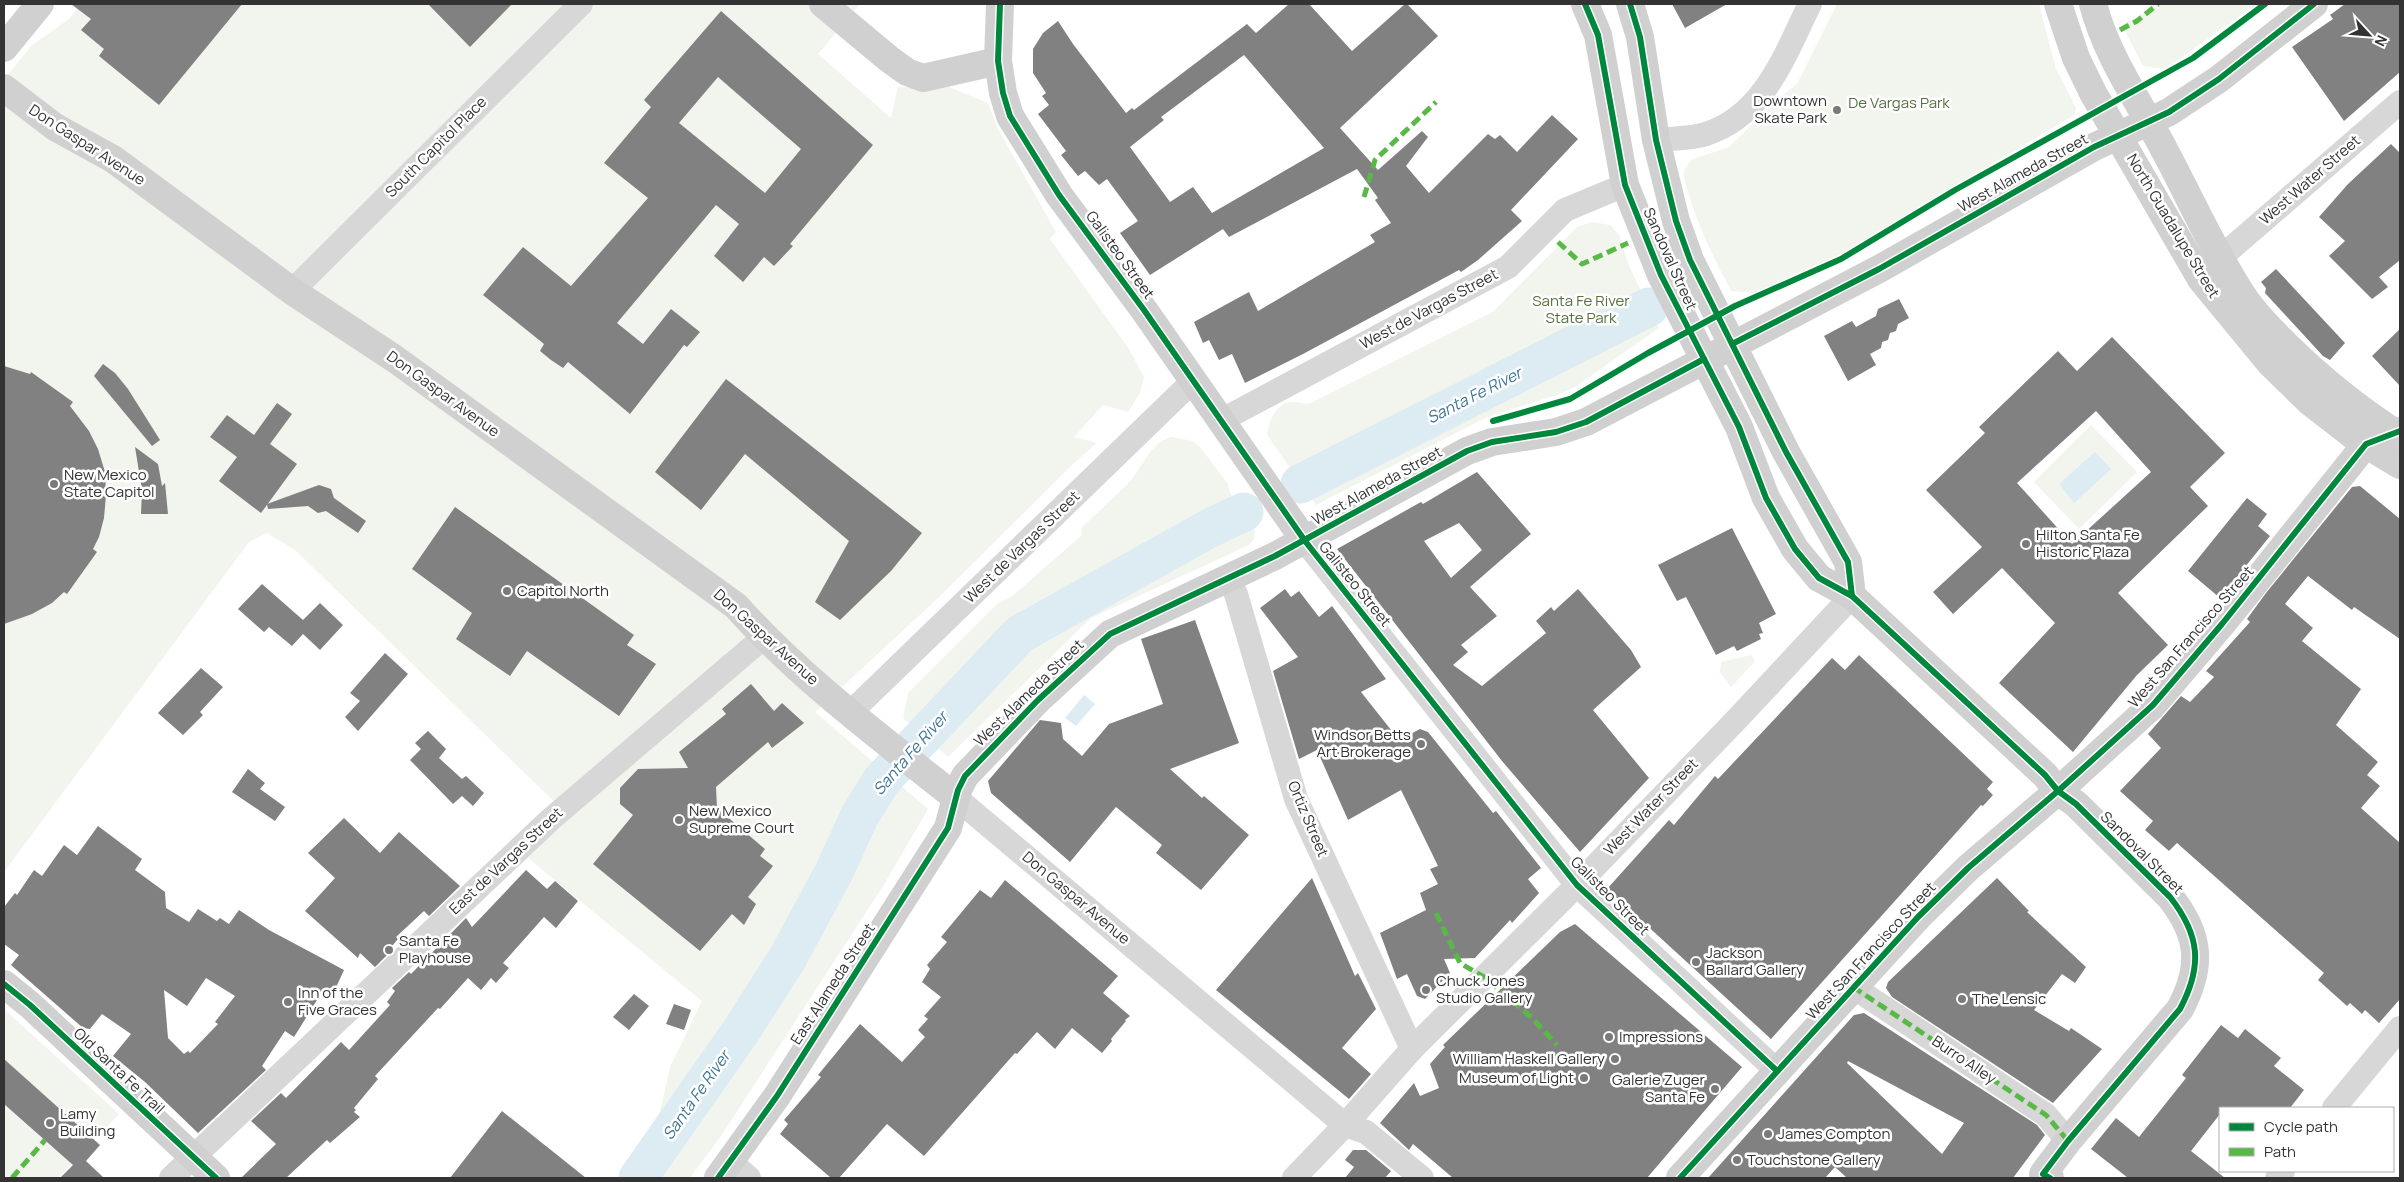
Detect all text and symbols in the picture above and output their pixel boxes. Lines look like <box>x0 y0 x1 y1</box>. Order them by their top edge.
north arrow <box>2344 10 2394 60</box>
text: N <box>2370 32 2392 50</box>
place label: Downtown Skate Park <box>1753 90 1828 128</box>
street label: South Capitol Place <box>380 91 491 202</box>
park label: De Vargas Park <box>1848 92 1950 113</box>
street label: Don Gaspar Avenue <box>25 99 150 190</box>
marker: Downtown Skate Park <box>1831 104 1843 116</box>
street label: West Alameda Street <box>1954 128 2092 217</box>
street label: West Water Street <box>2255 130 2365 229</box>
street label: North Guadalupe Street <box>2122 150 2225 302</box>
street label: Sandoval Street <box>1639 204 1702 313</box>
street label: Galisteo Street <box>1081 206 1160 303</box>
street label: West de Vargas Street <box>1356 263 1501 354</box>
park label: Santa Fe River State Park <box>1532 290 1630 328</box>
street label: Don Gaspar Avenue <box>383 346 504 442</box>
water label: Santa Fe River <box>1423 361 1527 428</box>
street label: West Alameda Street <box>1308 441 1446 530</box>
place label: New Mexico State Capitol <box>64 464 155 502</box>
marker: New Mexico State Capitol <box>48 478 60 490</box>
street label: West de Vargas Street <box>959 486 1084 607</box>
place label: Hilton Santa Fe Historic Plaza <box>2036 524 2140 562</box>
street label: Galisteo Street <box>1314 537 1396 631</box>
marker: Hilton Santa Fe Historic Plaza <box>2020 538 2032 550</box>
street label: West San Francisco Street <box>2123 561 2258 712</box>
place label: Capitol North <box>517 580 609 601</box>
street label: Don Gaspar Avenue <box>709 584 824 690</box>
marker: Capitol North <box>501 585 513 597</box>
street label: West Alameda Street <box>969 634 1088 751</box>
water label: Santa Fe River <box>868 705 954 799</box>
place label: Windsor Betts Art Brokerage <box>1314 724 1411 762</box>
marker: Windsor Betts Art Brokerage <box>1415 738 1427 750</box>
street label: West Water Street <box>1599 754 1702 860</box>
street label: Ortiz Street <box>1283 778 1334 860</box>
place label: New Mexico Supreme Court <box>689 800 794 838</box>
street label: East de Vargas Street <box>444 802 567 919</box>
street label: Sandoval Street <box>2096 806 2189 899</box>
marker: New Mexico Supreme Court <box>673 814 685 826</box>
street label: Don Gaspar Avenue <box>1018 846 1135 949</box>
street label: Galisteo Street <box>1566 851 1655 940</box>
street label: West San Francisco Street <box>1801 877 1940 1024</box>
street label: East Alameda Street <box>785 919 880 1049</box>
place label: Santa Fe Playhouse <box>399 930 471 968</box>
place label: Jackson Ballard Gallery <box>1706 942 1804 980</box>
marker: Santa Fe Playhouse <box>383 944 395 956</box>
marker: Jackson Ballard Gallery <box>1690 956 1702 968</box>
place label: Chuck Jones Studio Gallery <box>1436 970 1532 1008</box>
place label: Inn of the Five Graces <box>298 982 377 1020</box>
marker: Chuck Jones Studio Gallery <box>1420 984 1432 996</box>
place label: The Lensic <box>1972 988 2046 1009</box>
marker: The Lensic <box>1956 993 1968 1005</box>
marker: Inn of the Five Graces <box>282 996 294 1008</box>
street label: Old Santa Fe Trail <box>69 1023 170 1118</box>
place label: Impressions <box>1619 1026 1703 1047</box>
street label: Burro Alley <box>1928 1030 2001 1089</box>
marker: Impressions <box>1603 1031 1615 1043</box>
water label: Santa Fe River <box>657 1044 736 1144</box>
place label: William Haskell Gallery <box>1453 1048 1605 1069</box>
marker: William Haskell Gallery <box>1609 1053 1621 1065</box>
place label: Museum of Light <box>1459 1067 1574 1088</box>
place label: Galerie Zuger Santa Fe <box>1612 1069 1706 1107</box>
marker: Museum of Light <box>1578 1072 1590 1084</box>
marker: Galerie Zuger Santa Fe <box>1709 1083 1721 1095</box>
place label: Lamy Building <box>60 1103 115 1141</box>
legend <box>2219 1107 2394 1172</box>
text: Cycle path <box>2264 1116 2338 1137</box>
marker: Lamy Building <box>44 1117 56 1129</box>
place label: James Compton <box>1778 1123 1890 1144</box>
marker: James Compton <box>1762 1128 1774 1140</box>
text: Path <box>2264 1141 2296 1162</box>
place label: Touchstone Gallery <box>1747 1149 1881 1170</box>
marker: Touchstone Gallery <box>1731 1154 1743 1166</box>

